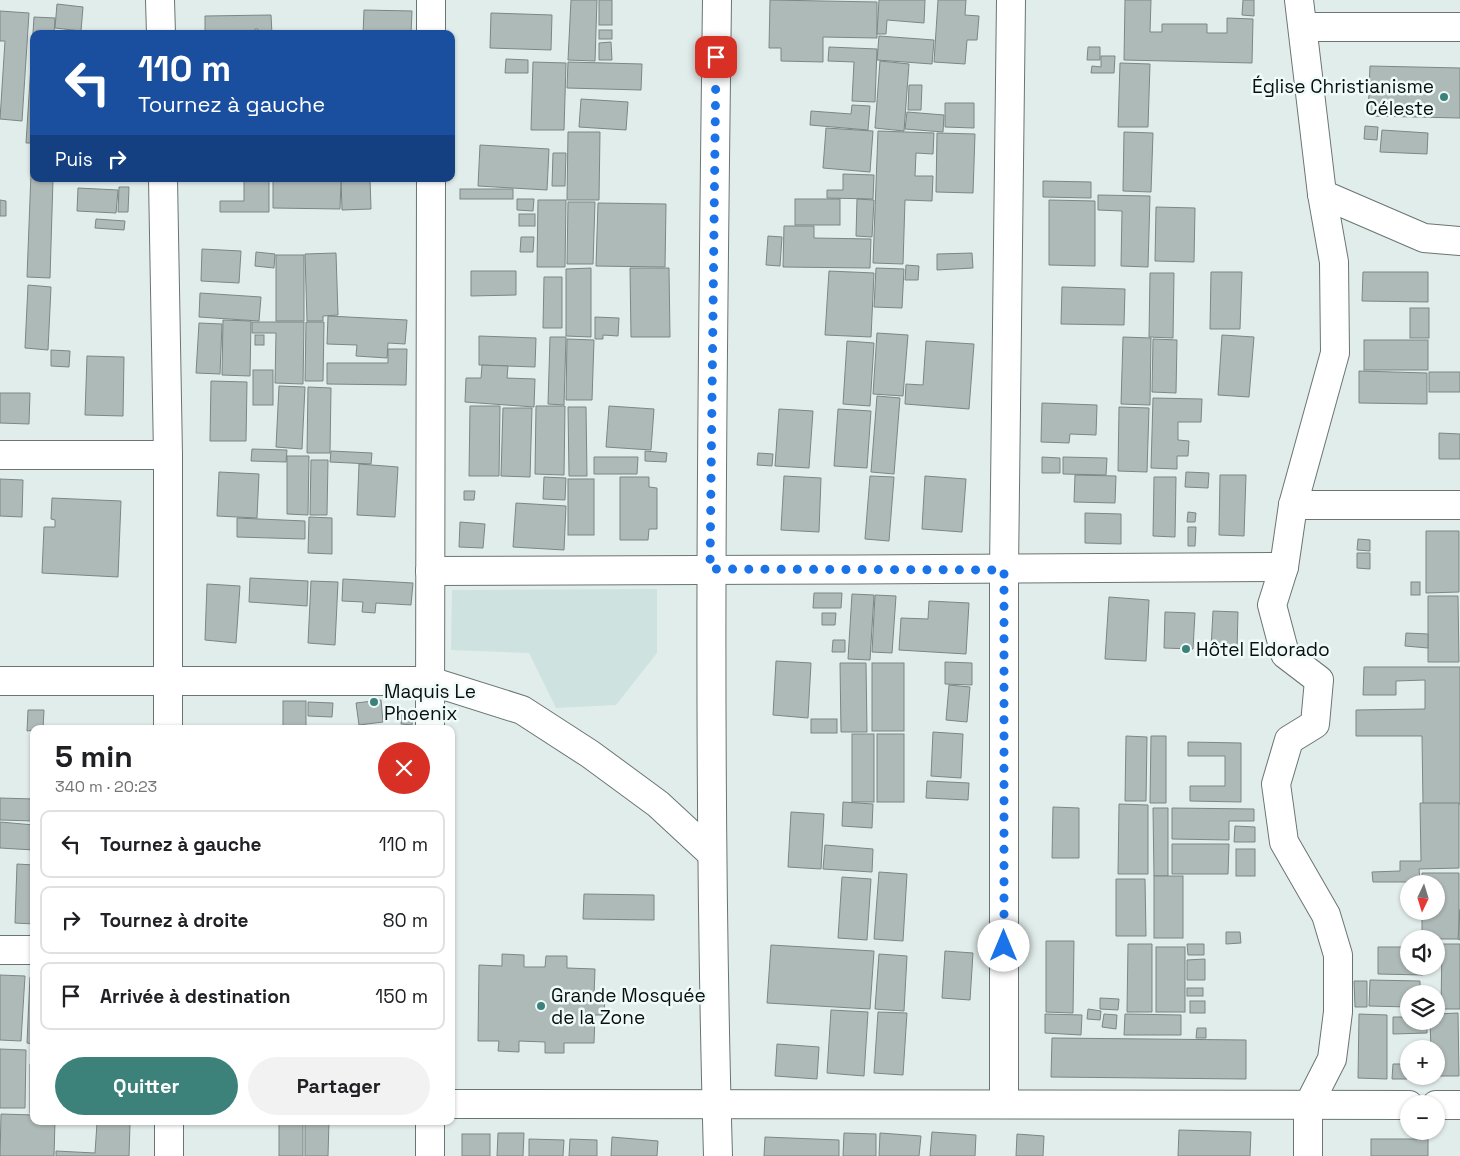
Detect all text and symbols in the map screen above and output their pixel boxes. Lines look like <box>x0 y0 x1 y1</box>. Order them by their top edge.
pin <box>695 36 737 78</box>
icon: arrive <box>702 43 730 71</box>
text: 110 m <box>138 47 231 91</box>
icon: left <box>55 50 120 115</box>
place label: Église Christianisme Céleste <box>1252 74 1434 121</box>
text: Tournez à gauche <box>138 90 325 118</box>
marker: Église Christianisme Céleste <box>1438 91 1450 103</box>
icon: right <box>103 145 131 173</box>
text: Puis <box>55 147 93 172</box>
place label: Hôtel Eldorado <box>1196 637 1330 662</box>
marker: Hôtel Eldorado <box>1180 643 1192 655</box>
place label: Maquis Le Phoenix <box>384 679 476 726</box>
marker: Maquis Le Phoenix <box>368 696 380 708</box>
text: 5 min <box>55 737 133 776</box>
button: close <box>378 742 430 794</box>
text: 340 m · 20:23 <box>55 776 157 797</box>
icon: left <box>57 830 85 858</box>
text: Tournez à gauche <box>100 832 262 857</box>
text: 110 m <box>379 832 428 857</box>
north arrow <box>1400 875 1445 920</box>
map controls <box>1400 875 1445 1140</box>
icon: right <box>57 906 85 934</box>
text: Tournez à droite <box>100 908 249 933</box>
text: 80 m <box>383 908 428 933</box>
position arrow <box>977 919 1029 971</box>
button: sound <box>1400 930 1445 975</box>
icon: arrive <box>57 982 85 1010</box>
place label: Grande Mosquée de la Zone <box>551 983 706 1030</box>
text: Arrivée à destination <box>100 984 290 1009</box>
text: 150 m <box>375 984 428 1009</box>
button: layers <box>1400 985 1445 1030</box>
marker: Grande Mosquée de la Zone <box>535 1000 547 1012</box>
button: + <box>1400 1040 1445 1085</box>
button: Quitter <box>55 1057 238 1115</box>
button: Partager <box>248 1057 430 1115</box>
button: − <box>1400 1095 1445 1140</box>

